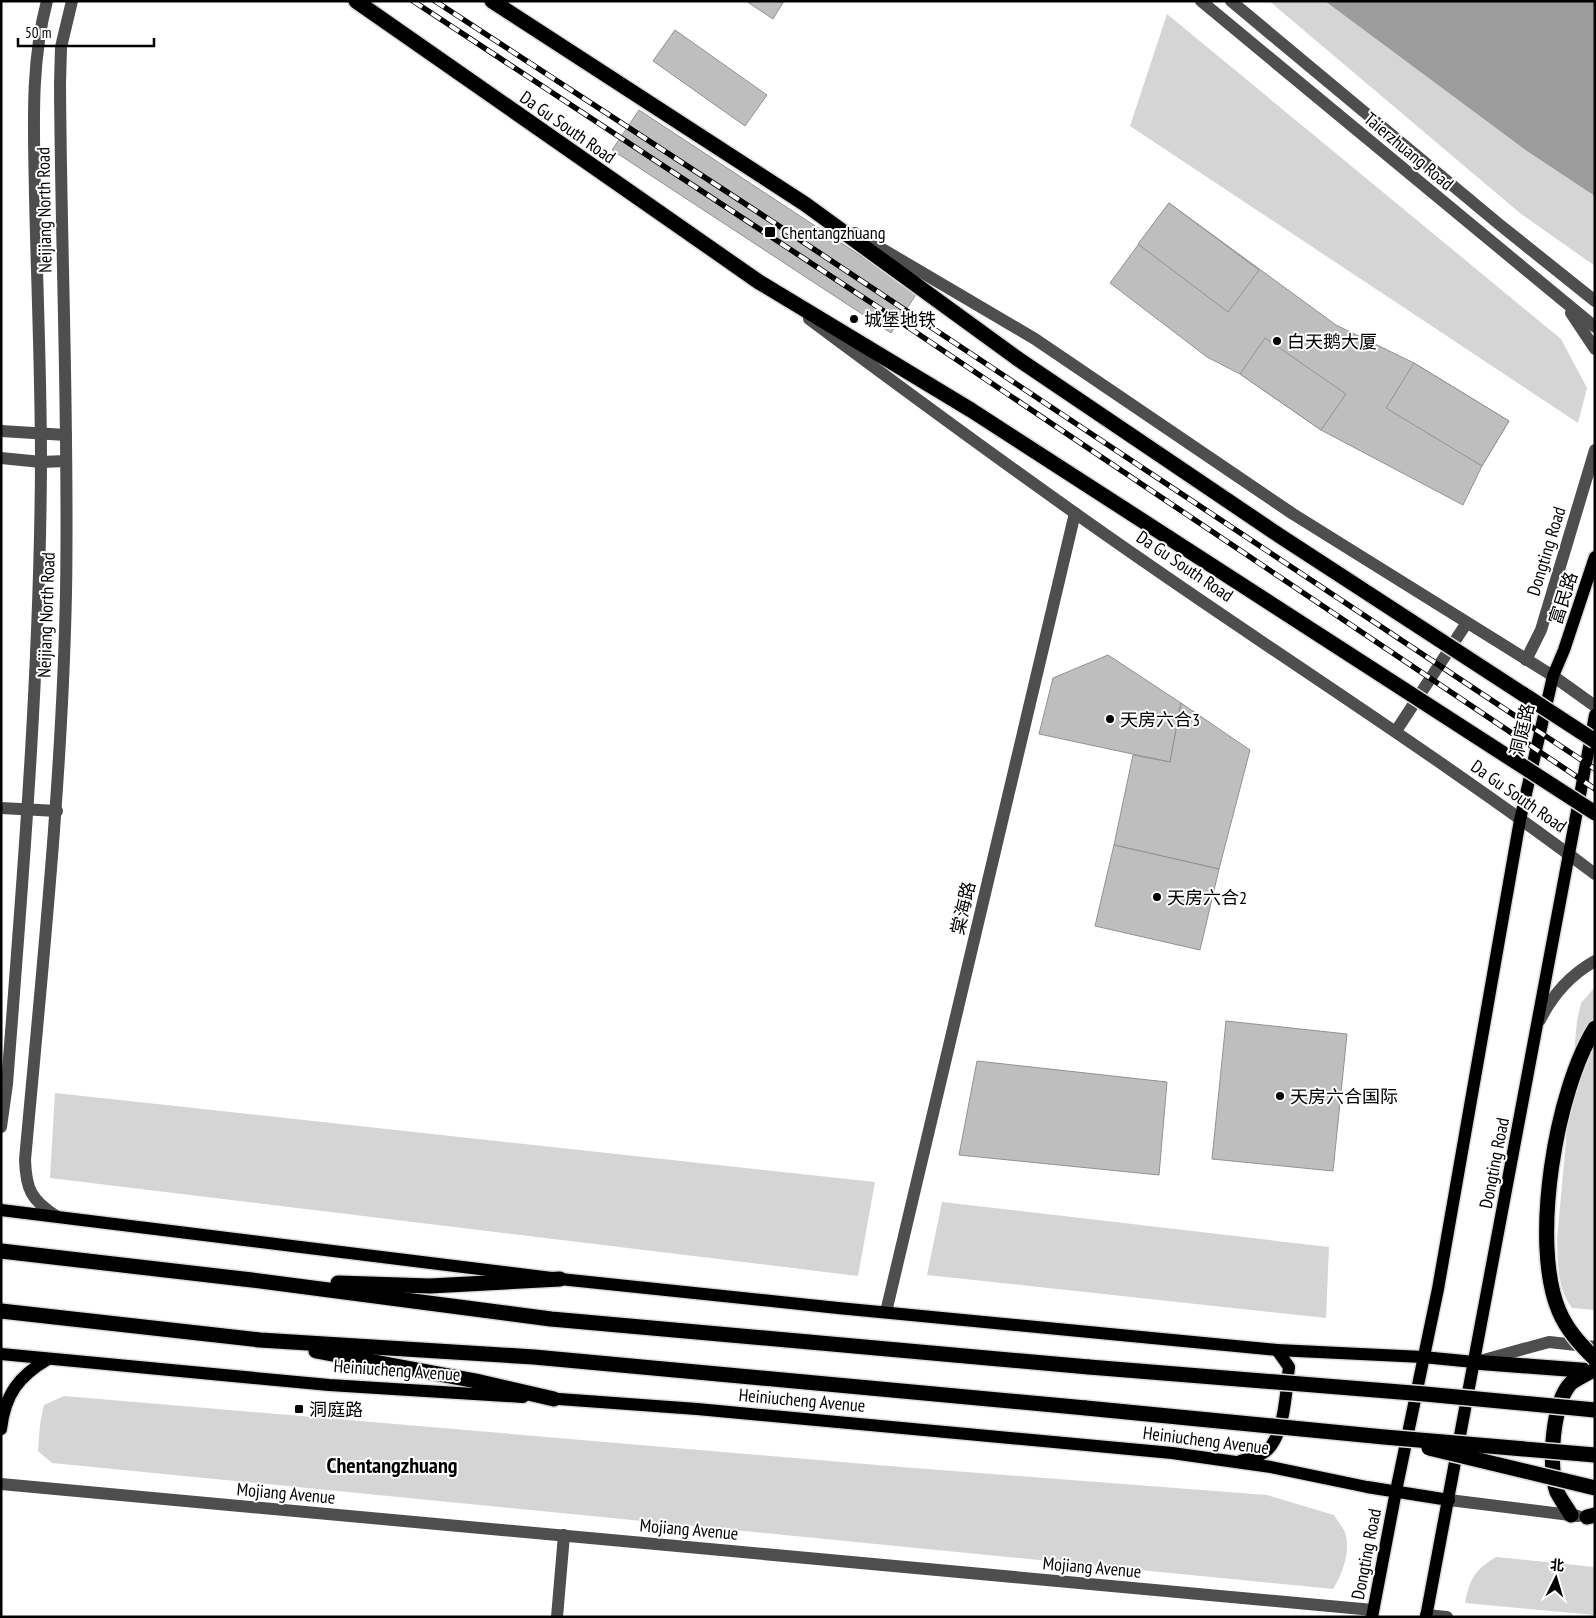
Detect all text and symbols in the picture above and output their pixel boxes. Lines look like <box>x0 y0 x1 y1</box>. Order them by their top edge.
scale bar <box>18 15 154 47</box>
text: 50 m <box>25 23 51 42</box>
street label: Da Gu South Road <box>516 86 620 168</box>
street label: Taierzhuang Road <box>1360 107 1458 195</box>
street label: Neijiang North Road <box>31 147 57 273</box>
place label: Chentangzhuang <box>781 221 885 244</box>
marker: Chentangzhuang <box>763 225 777 239</box>
place label: 城堡地铁 <box>864 308 936 331</box>
marker: 城堡地铁 <box>848 313 860 325</box>
place label: 白天鹅大厦 <box>1287 330 1377 353</box>
marker: 白天鹅大厦 <box>1271 335 1283 347</box>
street label: Dongting Road <box>1522 504 1570 598</box>
street label: Da Gu South Road <box>1132 525 1238 607</box>
street label: Neijiang North Road <box>32 552 60 678</box>
street label: 富民路 <box>1544 569 1582 627</box>
street label: 洞庭路 <box>1505 701 1539 759</box>
place label: 天房六合3 <box>1120 708 1200 731</box>
marker: 天房六合3 <box>1104 713 1116 725</box>
street label: Da Gu South Road <box>1467 755 1571 837</box>
street label: 棠海路 <box>946 879 980 937</box>
place label: 天房六合2 <box>1167 886 1247 909</box>
marker: 天房六合2 <box>1151 891 1163 903</box>
place label: 天房六合国际 <box>1290 1085 1398 1108</box>
marker: 天房六合国际 <box>1274 1090 1286 1102</box>
street label: Dongting Road <box>1474 1116 1514 1210</box>
street label: Heiniucheng Avenue <box>333 1354 461 1386</box>
street label: Heiniucheng Avenue <box>738 1383 866 1417</box>
place label: 洞庭路 <box>309 1398 363 1421</box>
marker: 洞庭路 <box>293 1403 305 1415</box>
street label: Heiniucheng Avenue <box>1142 1421 1270 1459</box>
district label: Chentangzhuang <box>326 1451 458 1479</box>
street label: Mojiang Avenue <box>236 1477 336 1509</box>
street label: Dongting Road <box>1346 1507 1386 1601</box>
street label: Mojiang Avenue <box>639 1513 739 1545</box>
street label: Mojiang Avenue <box>1042 1551 1142 1583</box>
north arrow <box>1531 1553 1581 1603</box>
text: 北 <box>1549 1555 1565 1575</box>

